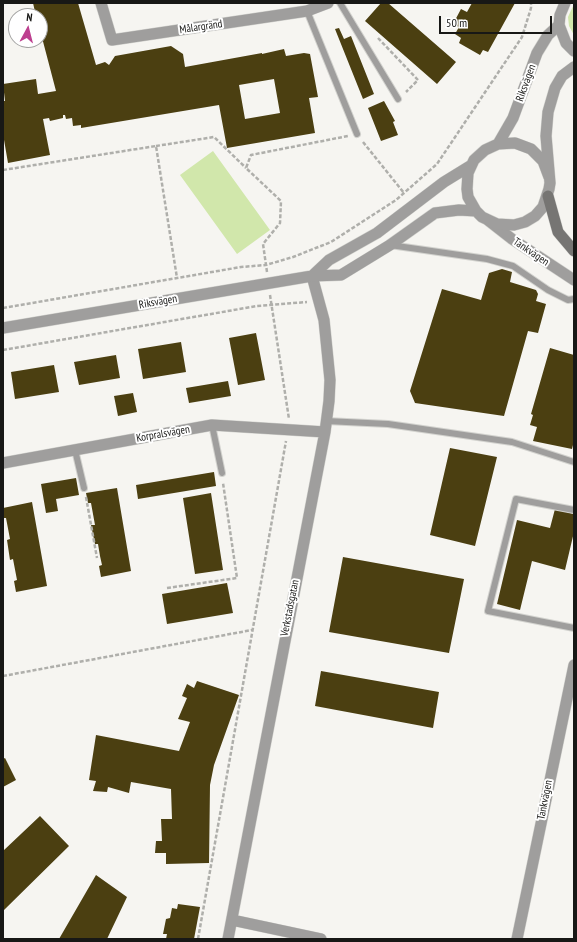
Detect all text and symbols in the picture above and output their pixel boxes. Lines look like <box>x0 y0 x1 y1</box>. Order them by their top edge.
north arrow <box>8 8 48 48</box>
scale bar <box>441 8 554 34</box>
text: N <box>26 10 33 24</box>
text: 50 m <box>446 15 467 30</box>
street label: Målargränd <box>179 17 223 37</box>
street label: Riksvägen <box>513 63 539 103</box>
street label: Tankvägen <box>511 235 551 269</box>
street label: Riksvägen <box>138 292 178 312</box>
street label: Korpralsvägen <box>135 423 191 445</box>
street label: Verkstadsgatan <box>278 579 302 637</box>
street label: Tankvägen <box>535 779 555 821</box>

